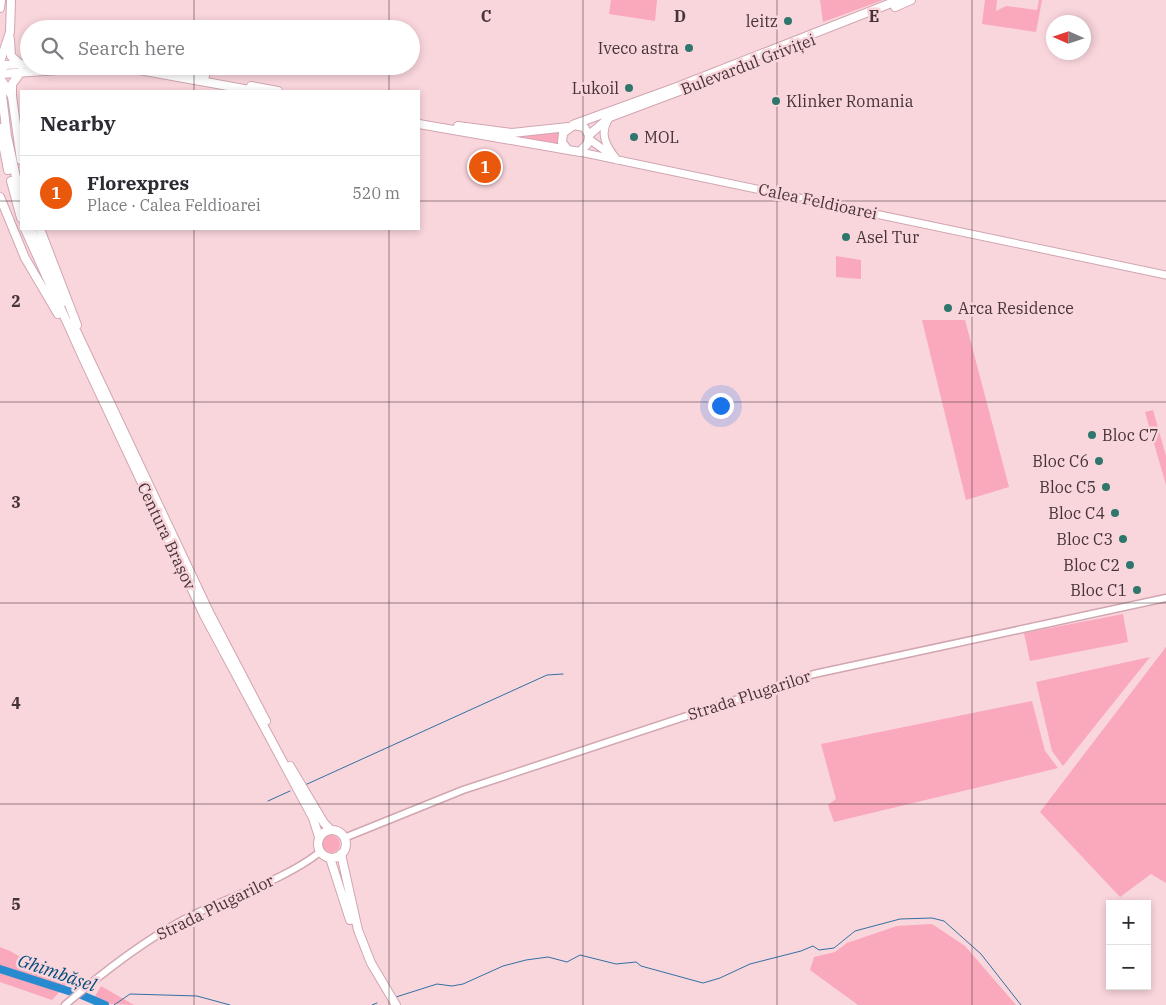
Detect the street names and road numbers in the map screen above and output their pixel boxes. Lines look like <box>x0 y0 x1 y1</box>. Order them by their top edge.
street label: Bulevardul Griviței <box>678 29 818 99</box>
street label: Calea Feldioarei <box>757 179 879 223</box>
street label: Centura Brașov <box>133 479 201 593</box>
street label: Strada Plugarilor <box>685 666 813 724</box>
street label: Strada Plugarilor <box>153 870 277 944</box>

